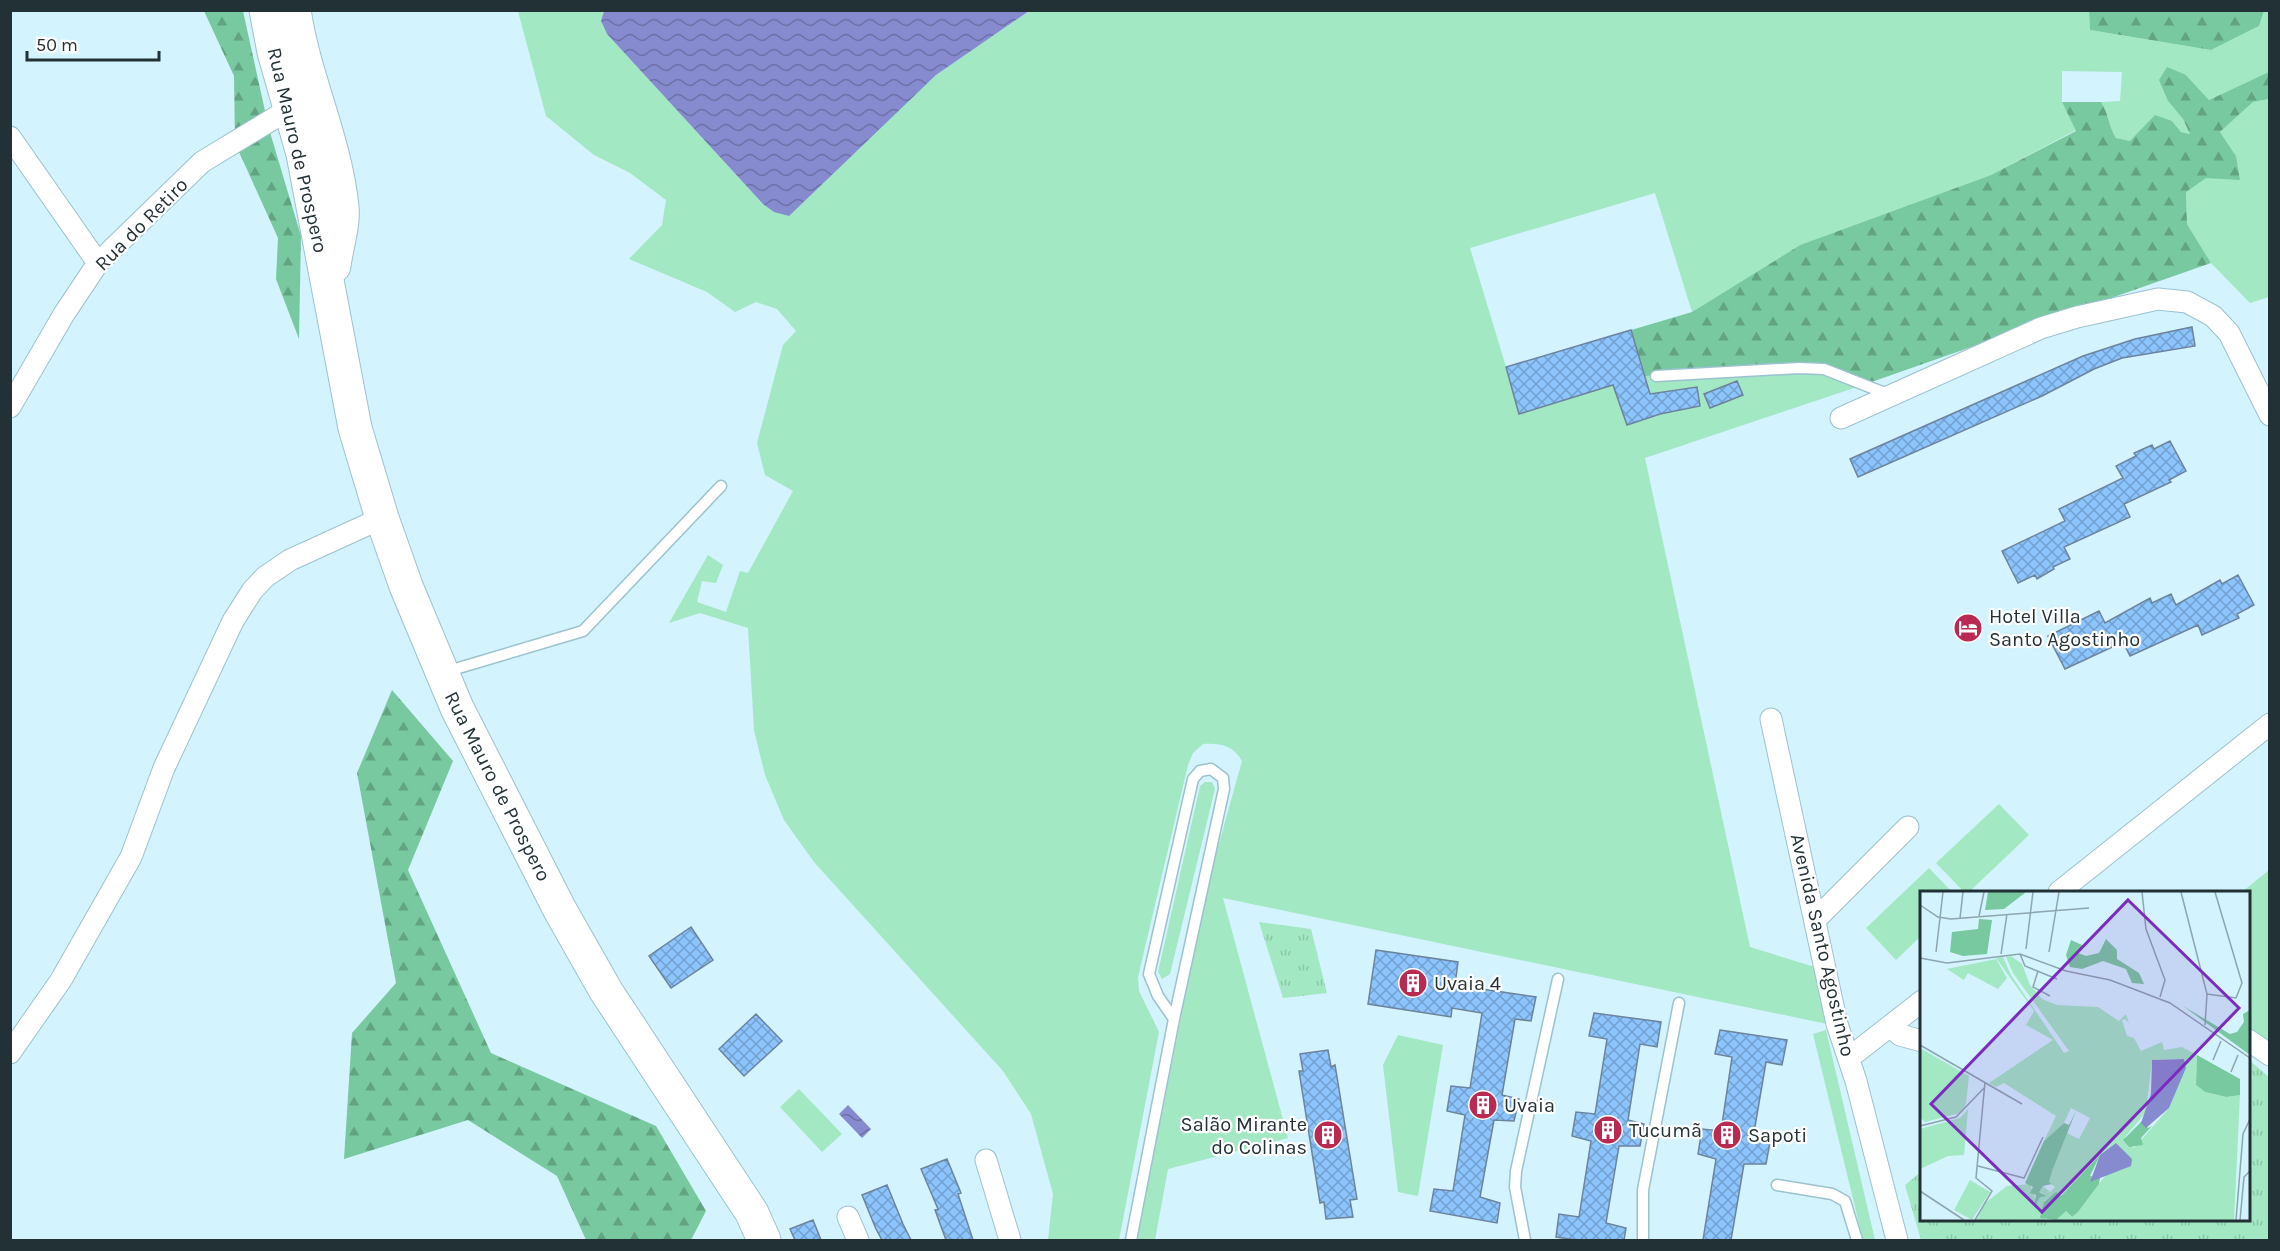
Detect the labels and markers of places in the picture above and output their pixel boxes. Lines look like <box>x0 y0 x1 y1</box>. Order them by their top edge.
place label: Hotel Villa Santo Agostinho <box>1989 605 2140 651</box>
hotel icon: Hotel Villa Santo Agostinho <box>1952 612 1984 644</box>
building icon: Uvaia 4 <box>1397 967 1429 999</box>
place label: Uvaia 4 <box>1434 972 1501 995</box>
building icon: Uvaia <box>1467 1089 1499 1121</box>
place label: Uvaia <box>1504 1094 1555 1117</box>
place label: Salão Mirante do Colinas <box>1181 1113 1307 1159</box>
building icon: Tucumã <box>1592 1114 1624 1146</box>
building icon: Salão Mirante do Colinas <box>1312 1119 1344 1151</box>
place label: Tucumã <box>1629 1119 1702 1142</box>
building icon: Sapoti <box>1711 1119 1743 1151</box>
place label: Sapoti <box>1748 1124 1807 1147</box>

